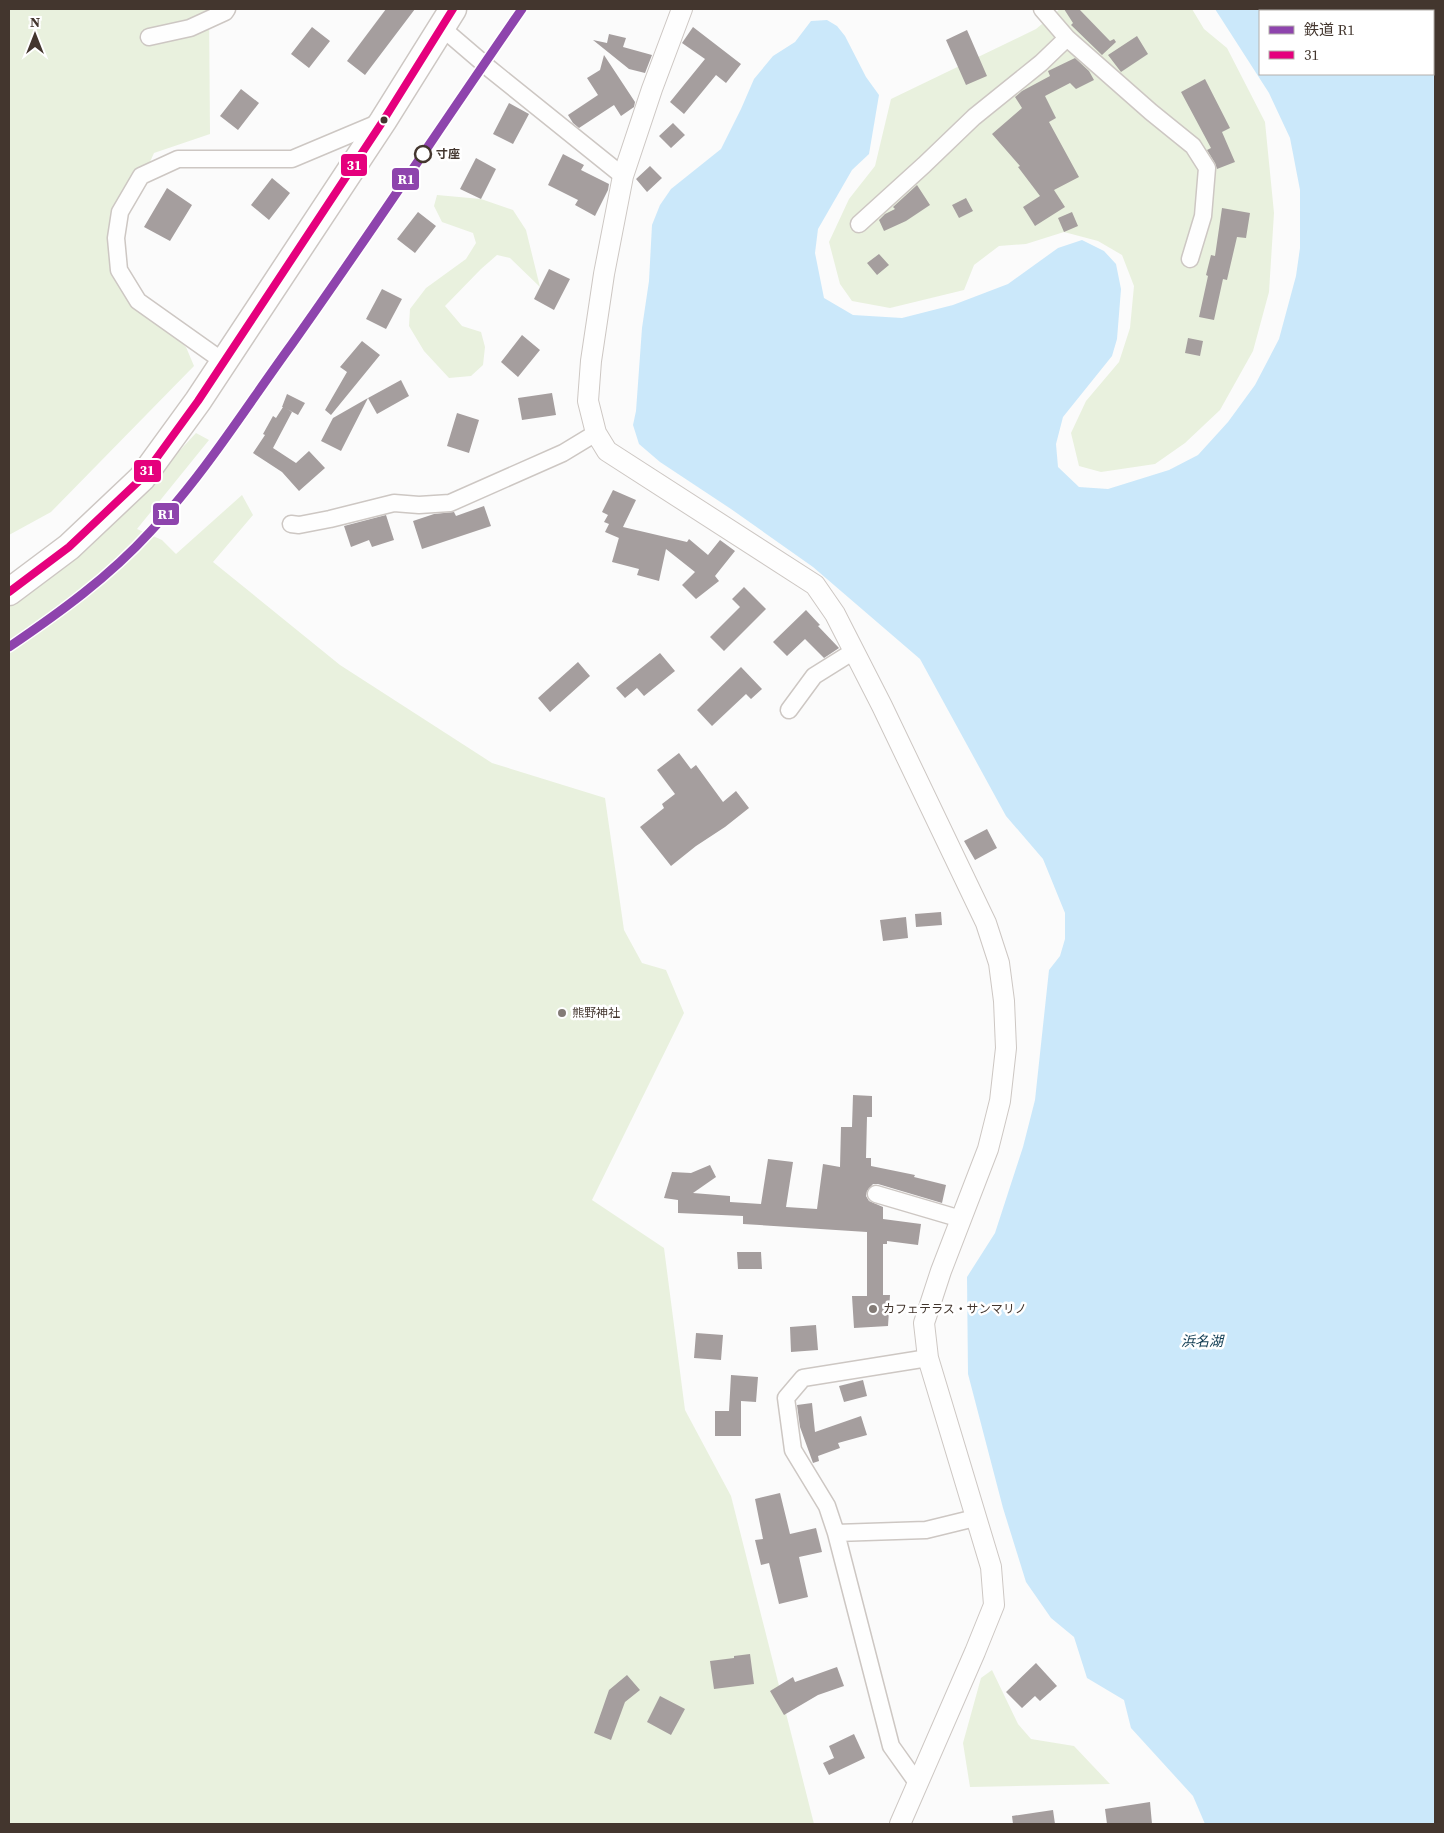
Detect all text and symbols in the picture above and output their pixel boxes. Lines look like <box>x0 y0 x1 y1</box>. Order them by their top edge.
north arrow <box>10 10 60 60</box>
legend <box>1259 10 1434 75</box>
text: N <box>30 12 40 32</box>
text: 鉄道 R1 <box>1304 19 1355 40</box>
text: 31 <box>1304 44 1319 65</box>
unlabelled marker <box>379 115 389 125</box>
marker: 寸座 <box>414 145 432 163</box>
place label: 寸座 <box>436 146 460 162</box>
line badge: 31 <box>340 153 368 177</box>
text: 31 <box>346 155 362 175</box>
line badge: R1 <box>391 167 420 191</box>
text: R1 <box>397 169 415 189</box>
line badge: 31 <box>133 459 162 483</box>
text: 31 <box>139 460 155 480</box>
line badge: R1 <box>152 502 180 526</box>
text: R1 <box>157 504 175 524</box>
place label: 熊野神社 <box>572 1005 620 1021</box>
marker: 熊野神社 <box>556 1007 568 1019</box>
place label: カフェテラス・サンマリノ <box>883 1301 1027 1317</box>
marker: カフェテラス・サンマリノ <box>867 1303 879 1315</box>
water label: 浜名湖 <box>1181 1331 1225 1351</box>

